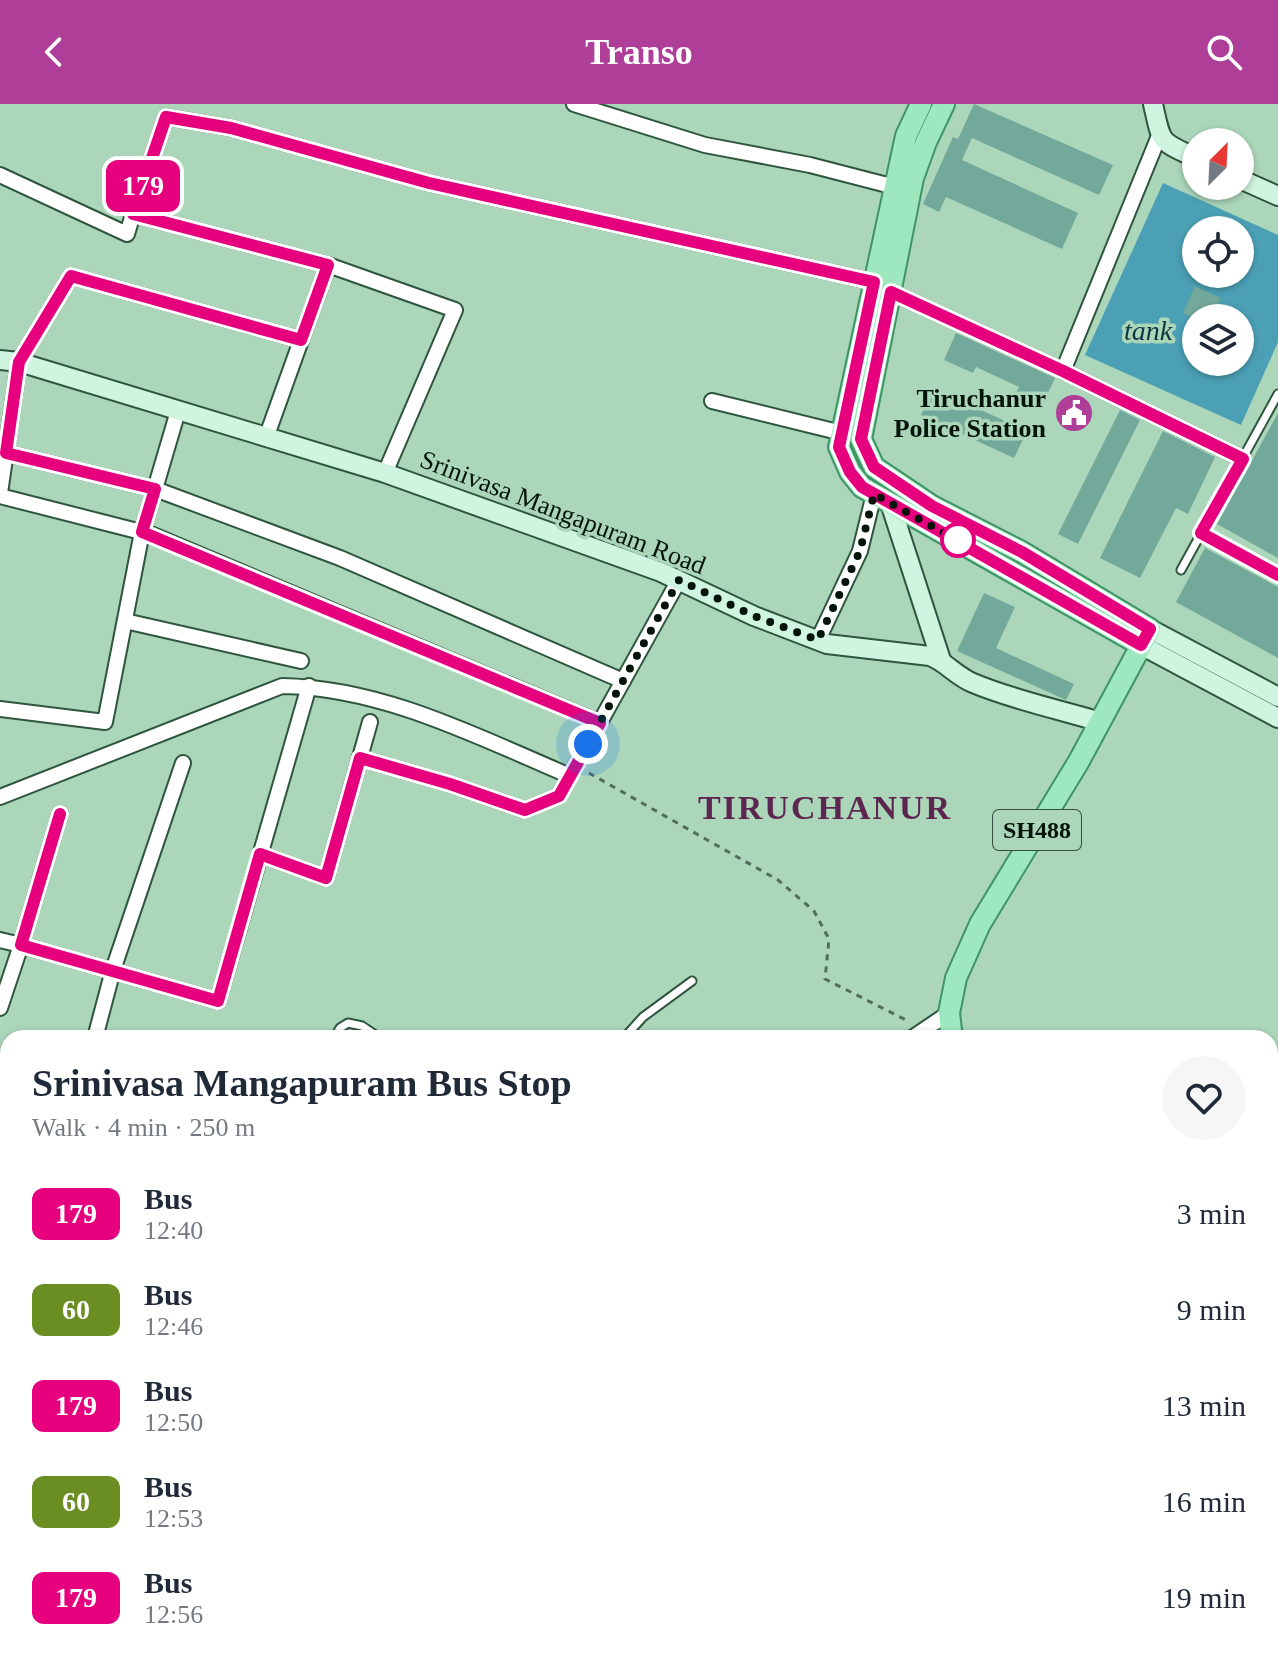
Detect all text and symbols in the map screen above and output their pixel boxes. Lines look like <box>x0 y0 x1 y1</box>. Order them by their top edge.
icon: back <box>32 30 76 74</box>
icon: search <box>1202 30 1246 74</box>
text: Transo <box>585 32 693 72</box>
north arrow <box>1182 128 1254 200</box>
map controls <box>1182 128 1254 376</box>
line badge: 179 <box>97 160 189 212</box>
text: 179 <box>122 170 164 201</box>
button: locate <box>1182 216 1254 288</box>
button: layers <box>1182 304 1254 376</box>
water label: tank <box>1124 315 1173 346</box>
place label: Tiruchanur Police Station <box>894 384 1047 443</box>
public building icon: Tiruchanur Police Station <box>1053 392 1095 434</box>
street label: Srinivasa Mangapuram Road <box>416 445 710 580</box>
unlabelled marker <box>941 523 975 557</box>
your location <box>568 724 608 764</box>
district label: TIRUCHANUR <box>698 789 952 826</box>
road number: SH488 <box>993 810 1081 850</box>
button: heart <box>1162 1056 1246 1140</box>
text: Srinivasa Mangapuram Bus Stop <box>32 1062 572 1104</box>
text: Walk · 4 min · 250 m <box>32 1113 255 1142</box>
text: Bus <box>144 1182 192 1215</box>
text: 3 min <box>1177 1197 1246 1230</box>
text: 179 <box>55 1198 97 1229</box>
text: 12:40 <box>144 1216 203 1245</box>
text: Bus <box>144 1278 192 1311</box>
text: 9 min <box>1177 1293 1246 1326</box>
text: 60 <box>62 1294 90 1325</box>
text: 12:46 <box>144 1312 203 1341</box>
text: Bus <box>144 1374 192 1407</box>
text: 13 min <box>1162 1389 1246 1422</box>
text: 179 <box>55 1390 97 1421</box>
text: 12:50 <box>144 1408 203 1437</box>
text: Bus <box>144 1470 192 1503</box>
text: 16 min <box>1162 1485 1246 1518</box>
text: 60 <box>62 1486 90 1517</box>
text: 12:53 <box>144 1504 203 1533</box>
text: Bus <box>144 1566 192 1599</box>
text: 19 min <box>1162 1581 1246 1614</box>
text: 179 <box>55 1582 97 1613</box>
text: 12:56 <box>144 1600 203 1629</box>

